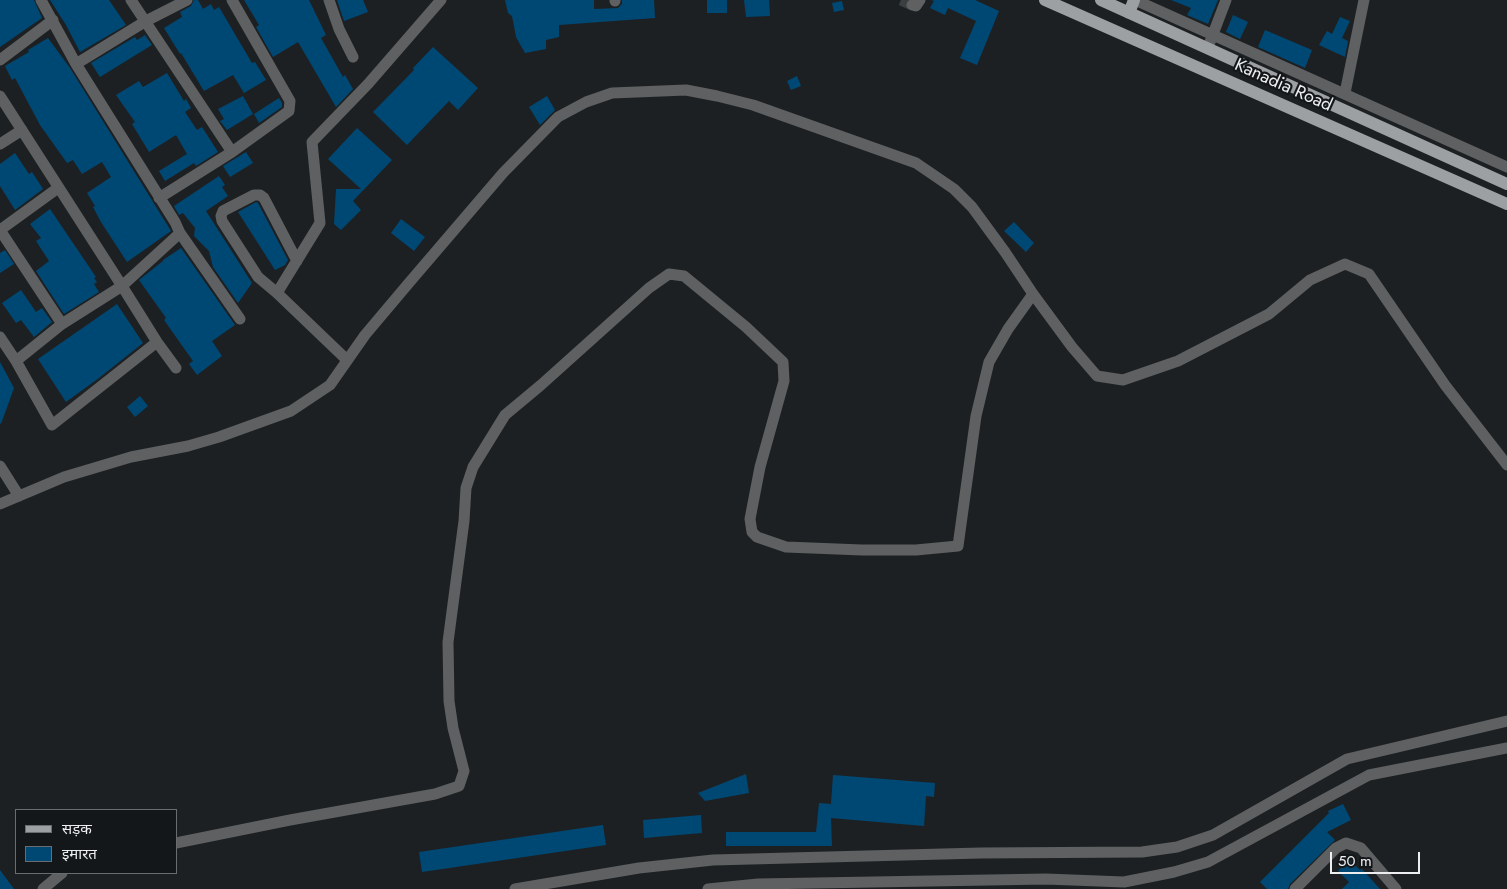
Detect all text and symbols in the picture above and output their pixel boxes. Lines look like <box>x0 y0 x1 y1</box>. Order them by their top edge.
street label: Kanadia Road <box>1231 55 1335 117</box>
legend <box>15 809 178 874</box>
text: सड़क <box>62 818 92 840</box>
scale bar <box>1332 842 1422 874</box>
text: इमारत <box>62 843 97 865</box>
text: 50 m <box>1338 850 1372 872</box>

